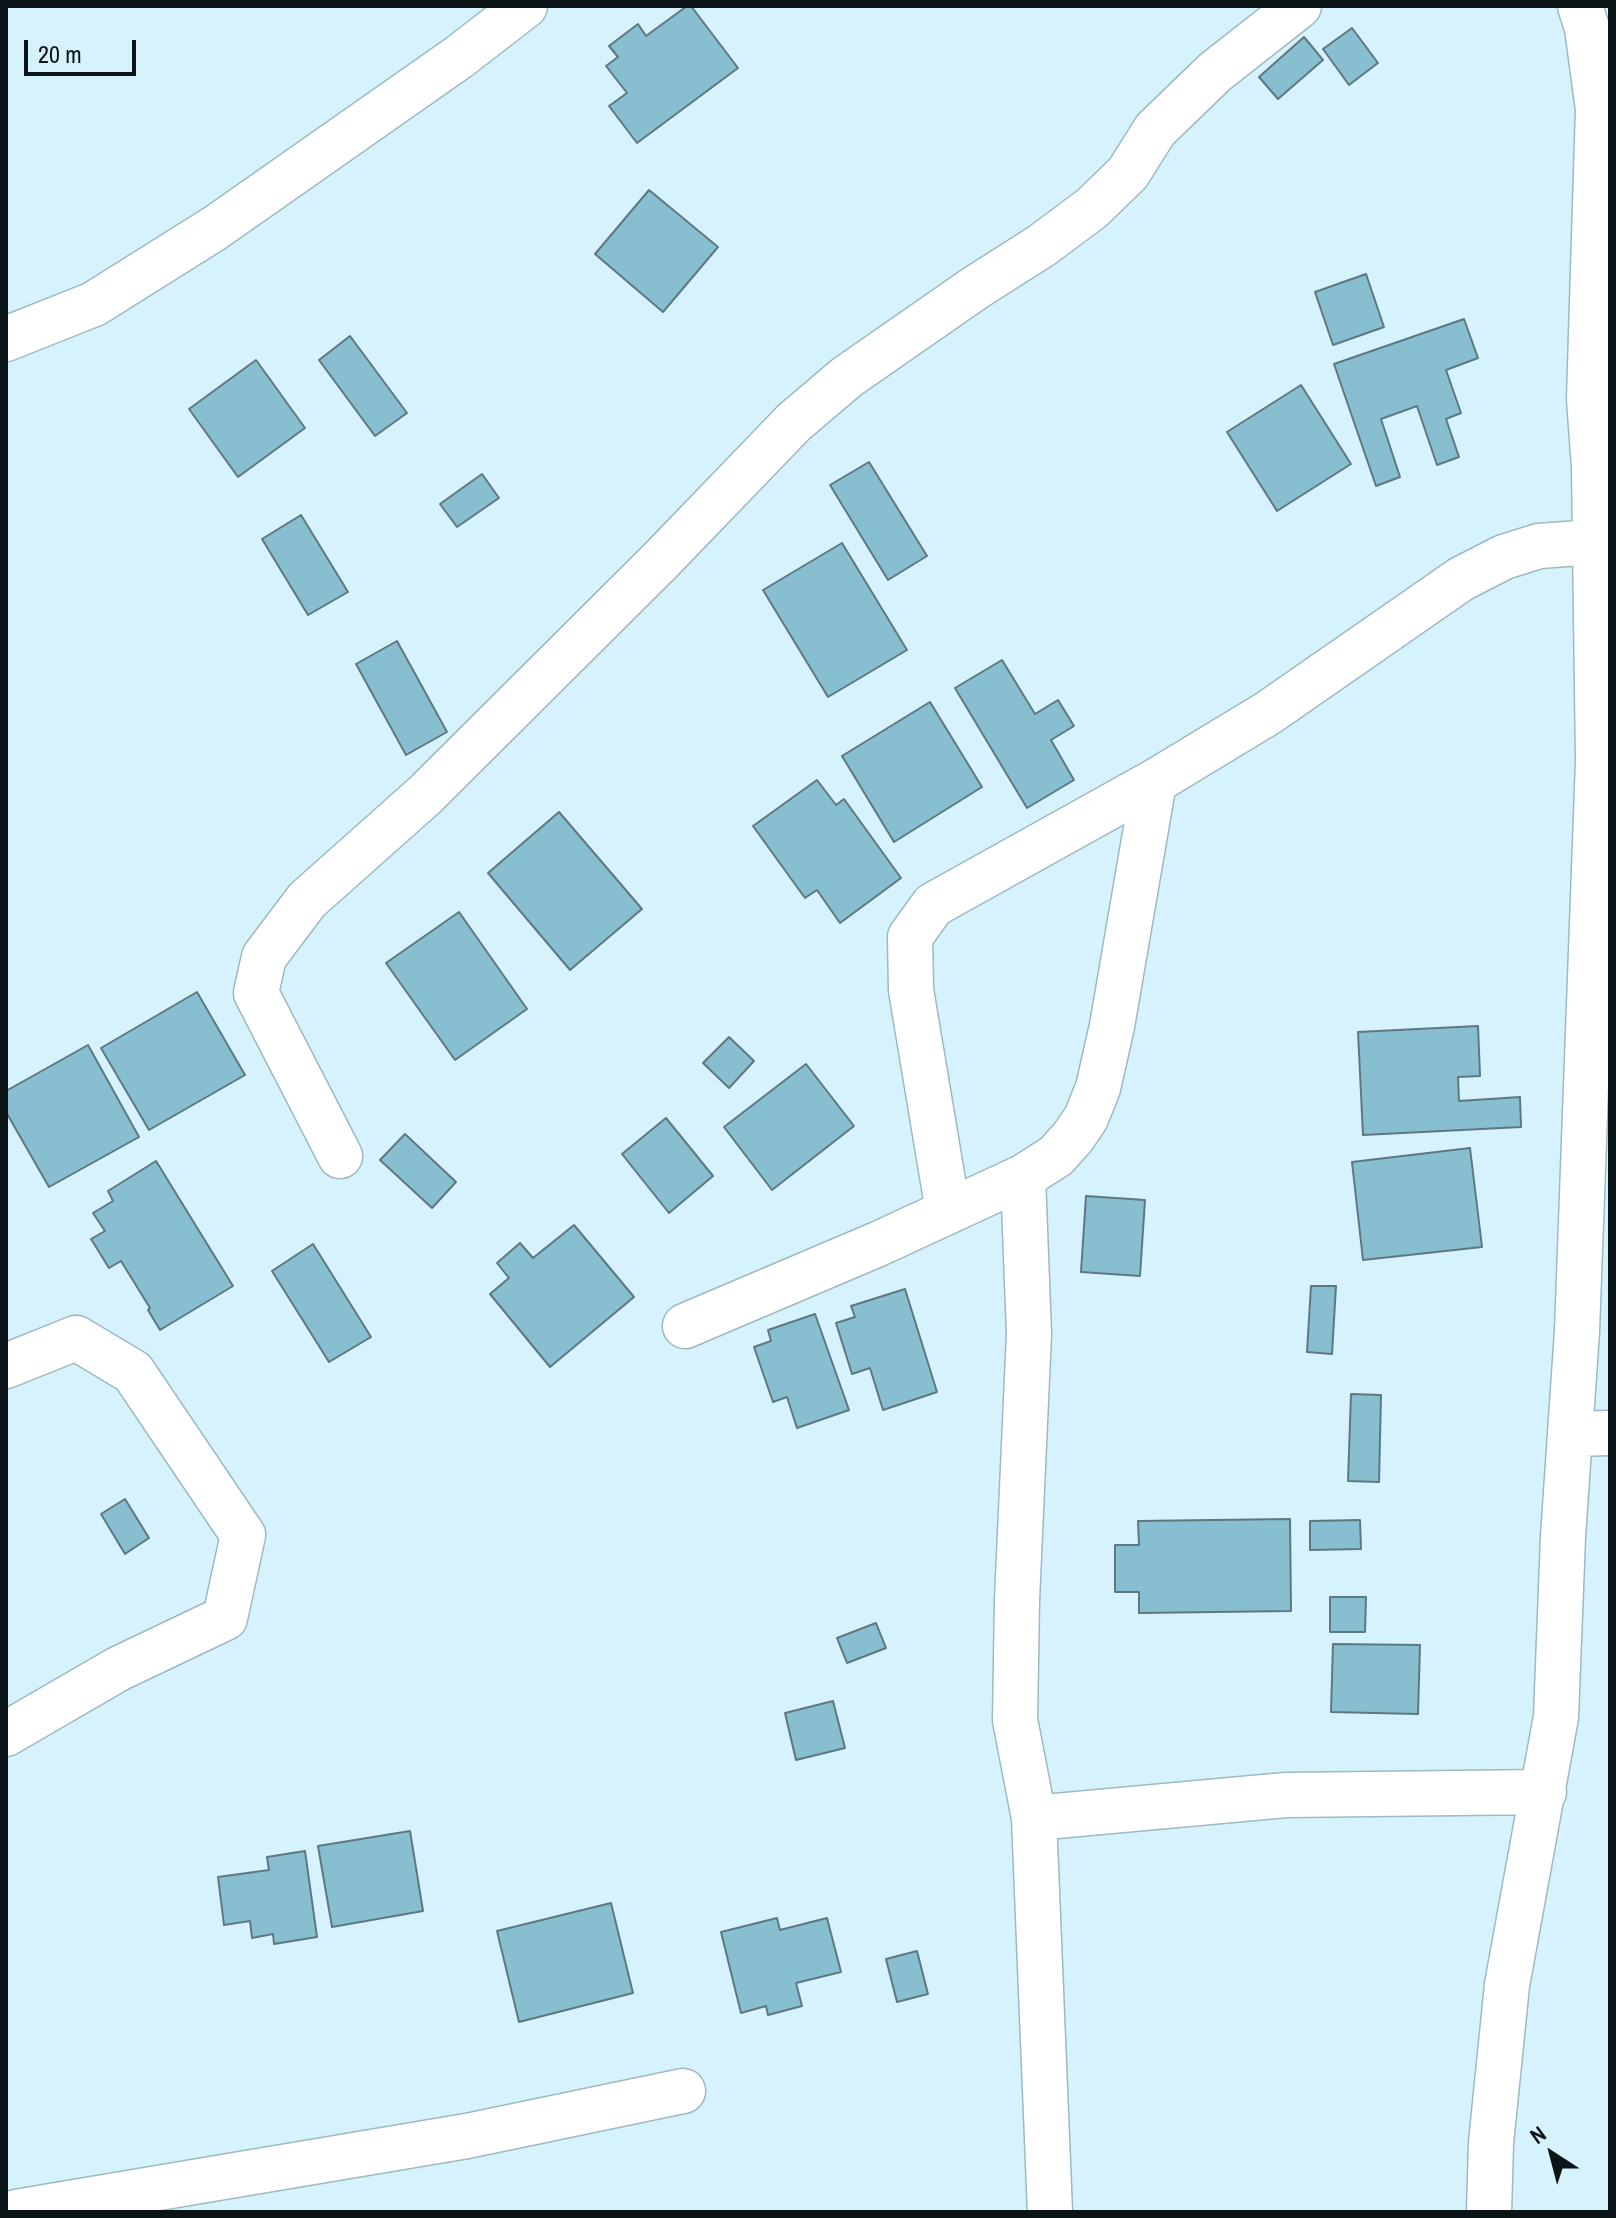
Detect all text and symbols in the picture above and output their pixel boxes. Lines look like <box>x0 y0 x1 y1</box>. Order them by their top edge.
scale bar <box>28 24 140 74</box>
text: 20 m <box>38 38 82 70</box>
north arrow <box>1512 2114 1592 2194</box>
text: N <box>1524 2119 1552 2151</box>

